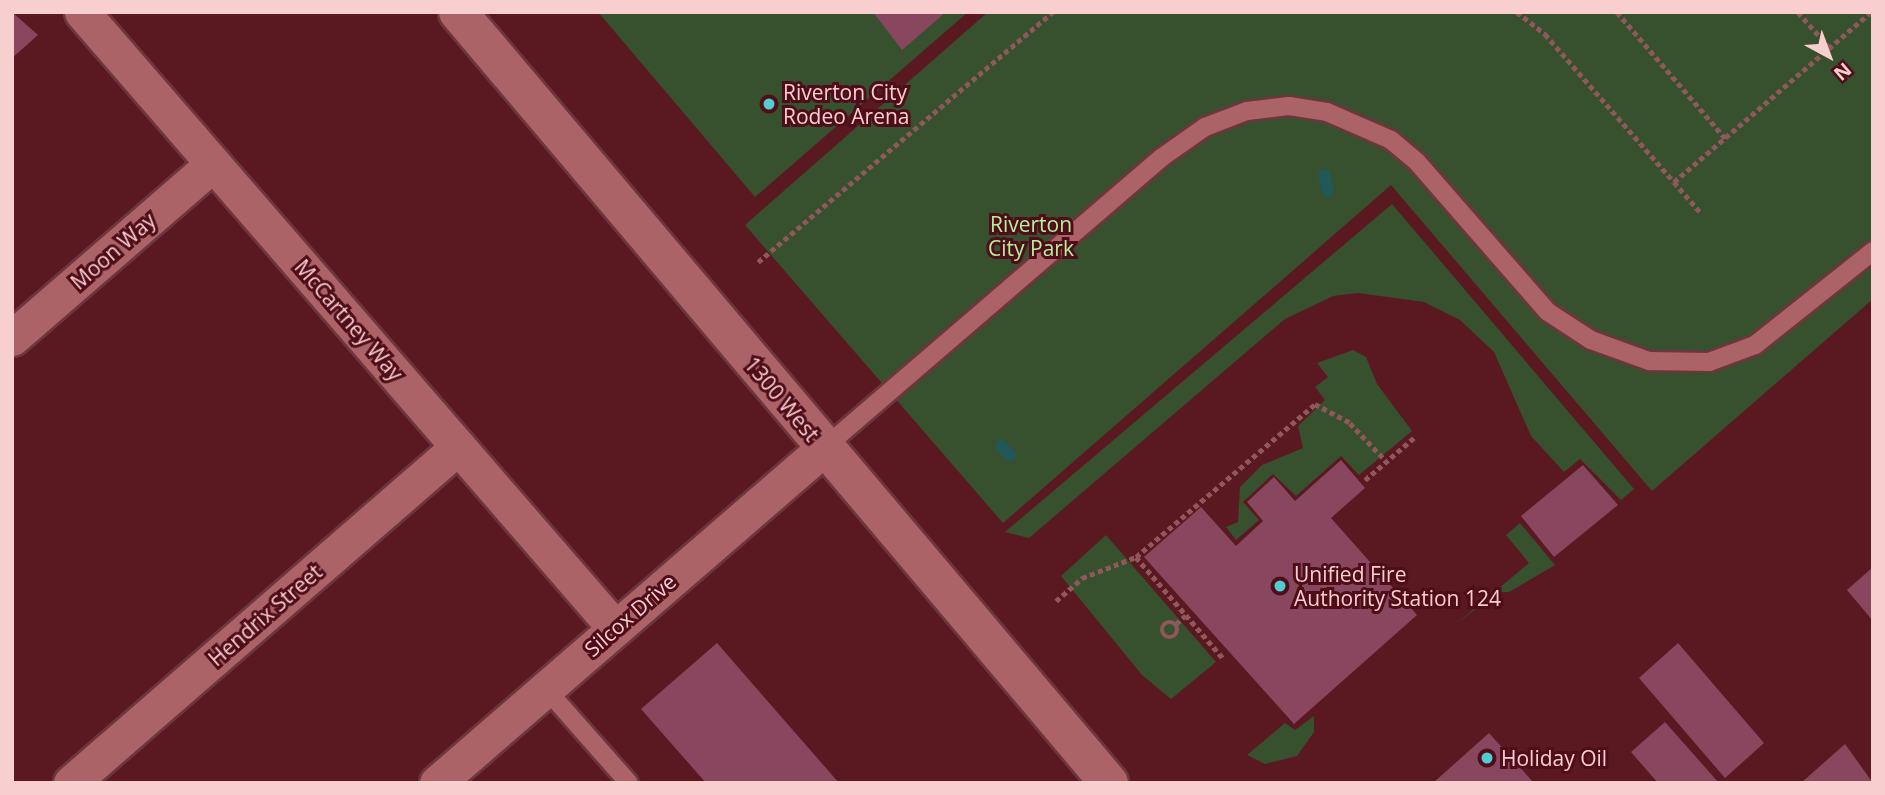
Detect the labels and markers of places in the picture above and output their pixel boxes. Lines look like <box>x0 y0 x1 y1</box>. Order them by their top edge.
place label: Riverton City Rodeo Arena <box>783 79 910 129</box>
marker: Riverton City Rodeo Arena <box>761 96 777 112</box>
place label: Unified Fire Authority Station 124 <box>1294 561 1501 611</box>
marker: Unified Fire Authority Station 124 <box>1272 578 1288 594</box>
place label: Holiday Oil <box>1501 745 1607 771</box>
marker: Holiday Oil <box>1479 750 1495 766</box>

